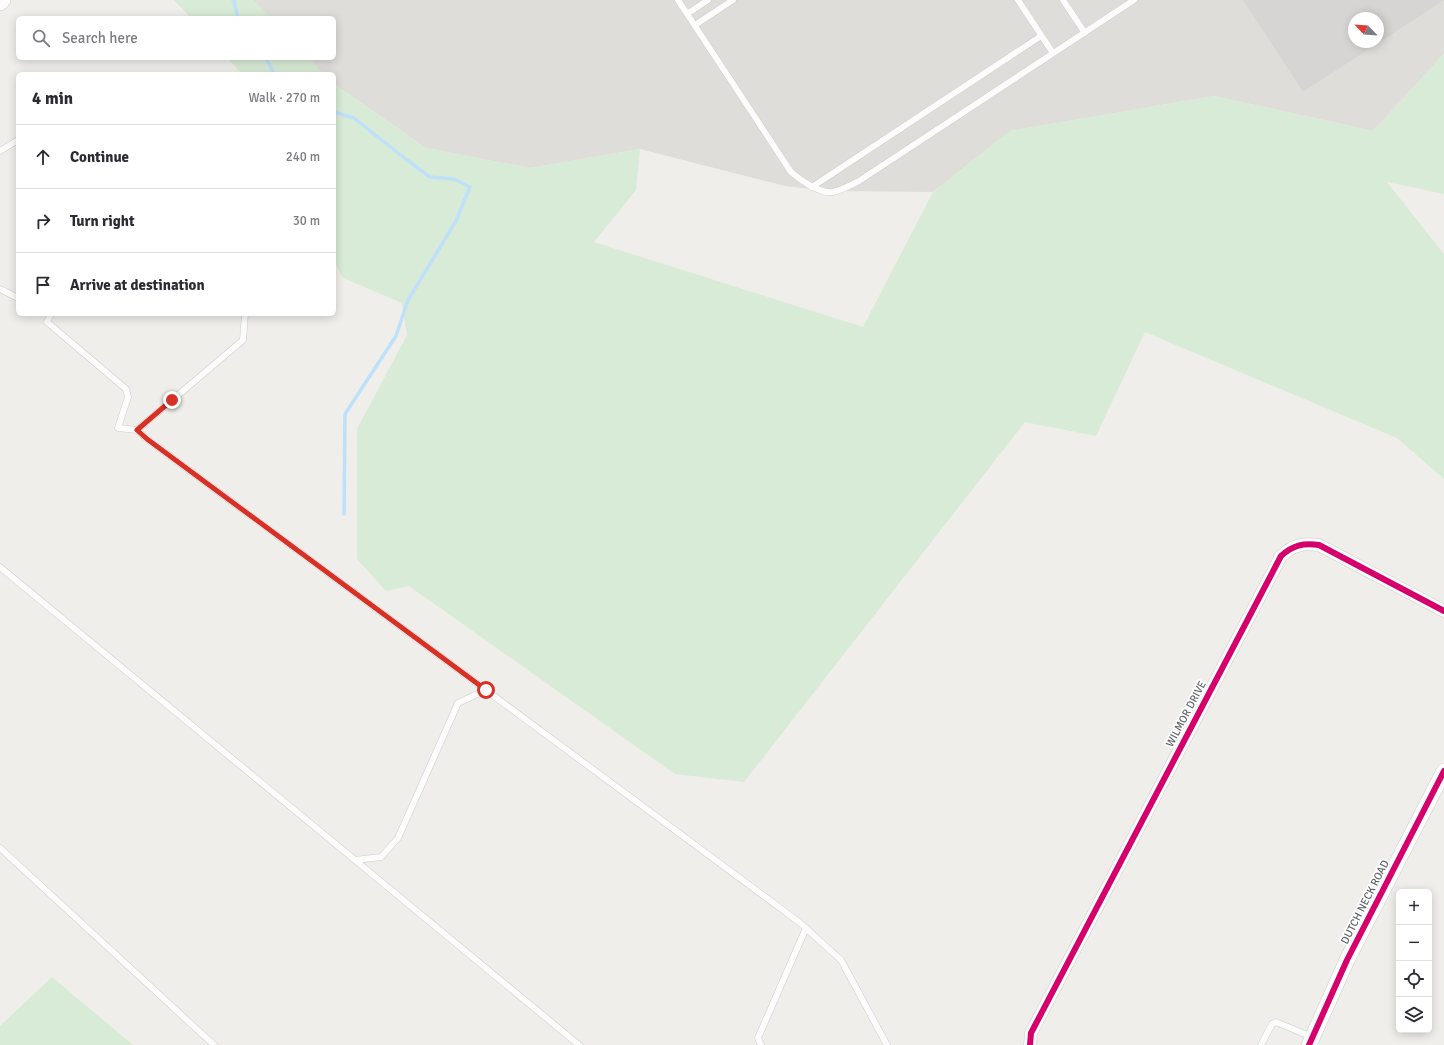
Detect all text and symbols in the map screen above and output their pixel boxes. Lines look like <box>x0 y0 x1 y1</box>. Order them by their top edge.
north arrow <box>1348 12 1384 48</box>
search box <box>16 16 336 60</box>
icon: search <box>30 27 52 49</box>
text: Search here <box>62 29 138 47</box>
text: 4 min <box>32 88 73 109</box>
text: Walk · 270 m <box>249 90 320 106</box>
icon: ahead <box>32 146 54 168</box>
text: Continue <box>70 148 129 166</box>
text: 240 m <box>286 149 320 165</box>
icon: right <box>32 210 54 232</box>
text: Turn right <box>70 212 135 230</box>
text: 30 m <box>293 213 320 229</box>
icon: arrive <box>32 274 54 296</box>
text: Arrive at destination <box>70 276 205 294</box>
route end <box>163 391 181 409</box>
street label: WILMOR DRIVE <box>1163 679 1209 749</box>
route start <box>477 681 495 699</box>
street label: DUTCH NECK ROAD <box>1338 858 1392 946</box>
map controls <box>1396 889 1432 1033</box>
button: + <box>1396 889 1432 925</box>
button: − <box>1396 925 1432 961</box>
button: locate <box>1396 961 1432 997</box>
button: layers <box>1396 997 1432 1033</box>

